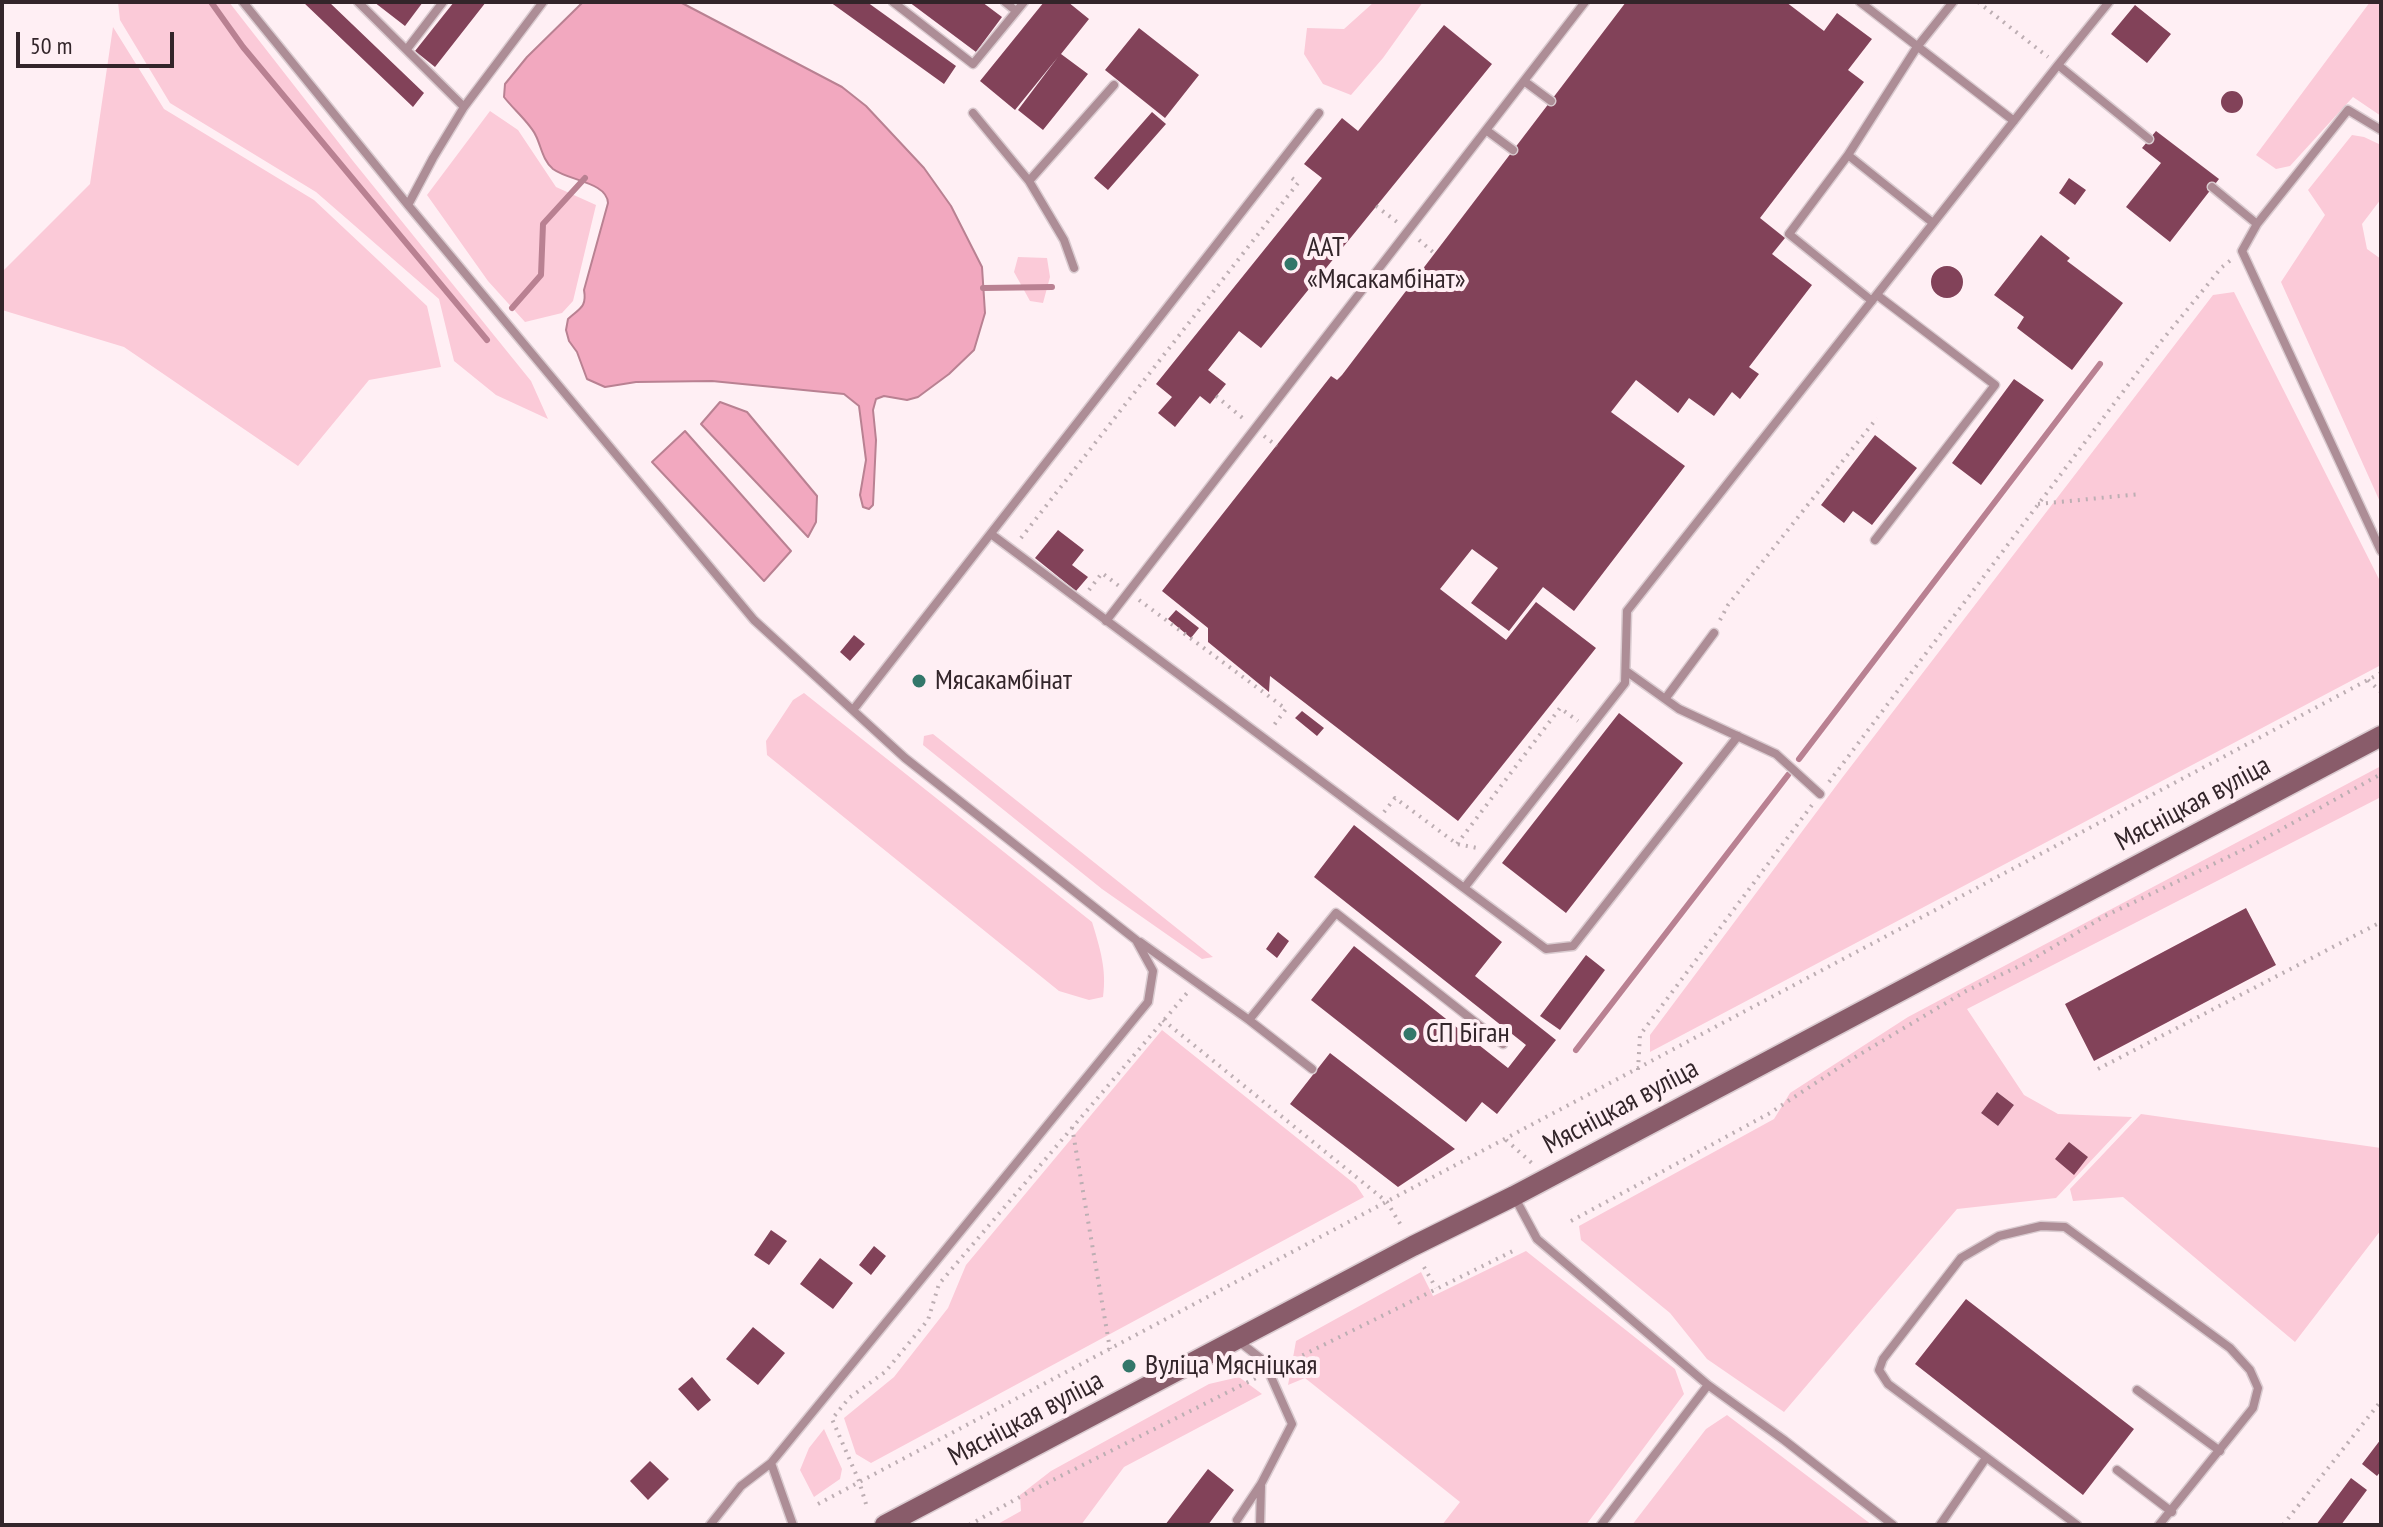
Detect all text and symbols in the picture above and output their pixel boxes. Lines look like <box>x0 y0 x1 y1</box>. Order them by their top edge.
scale bar <box>20 16 178 66</box>
text: 50 m <box>30 30 72 61</box>
place label: ААТ «Мясакамбінат» <box>1307 231 1466 297</box>
marker: ААТ «Мясакамбінат» <box>1282 255 1300 273</box>
place label: Мясакамбінат <box>935 664 1072 698</box>
marker: Мясакамбінат <box>910 672 928 690</box>
street label: Мясніцкая вуліца <box>2110 749 2276 859</box>
place label: СП Біган <box>1426 1017 1510 1051</box>
marker: СП Біган <box>1401 1025 1419 1043</box>
street label: Мясніцкая вуліца <box>1538 1052 1704 1162</box>
place label: Вуліца Мясніцкая <box>1145 1349 1317 1383</box>
marker: Вуліца Мясніцкая <box>1120 1357 1138 1375</box>
street label: Мясніцкая вуліца <box>943 1364 1109 1474</box>

